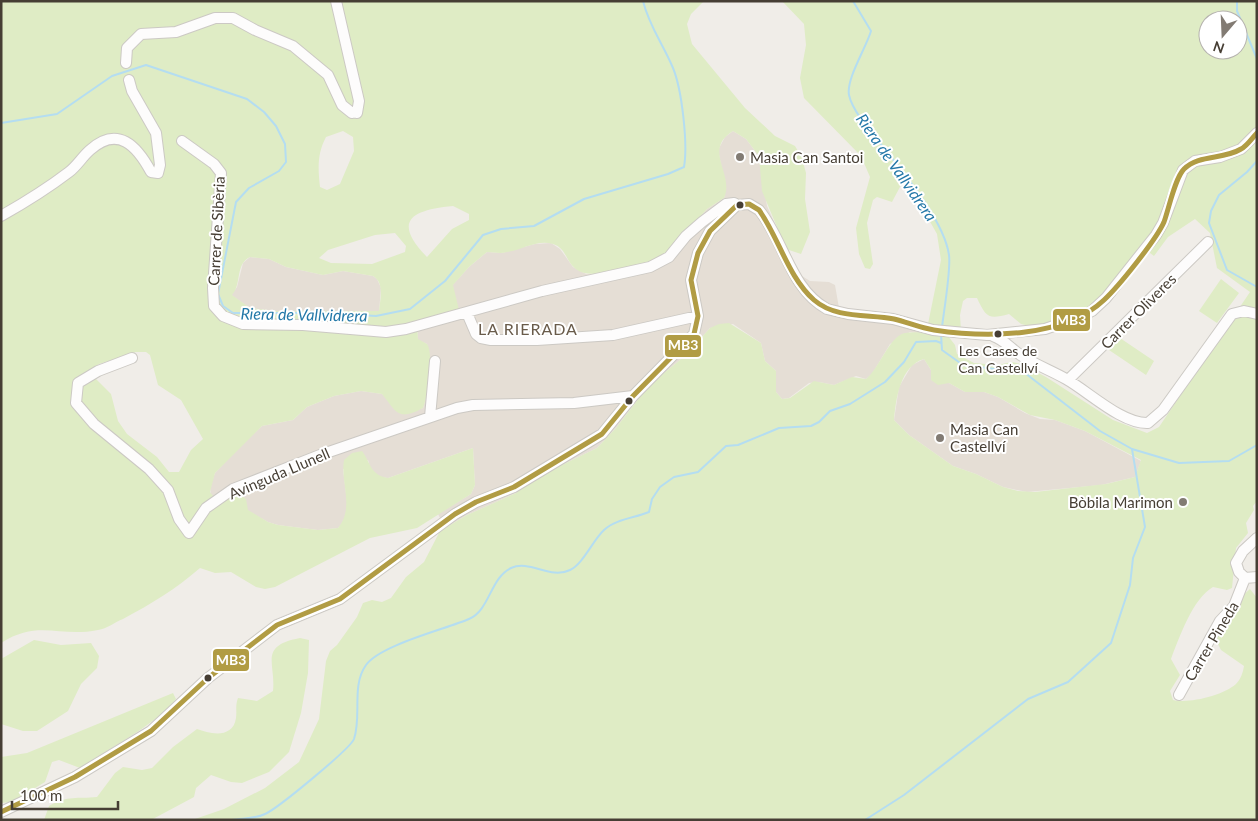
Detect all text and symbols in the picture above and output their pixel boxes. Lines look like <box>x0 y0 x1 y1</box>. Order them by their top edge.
north arrow <box>1198 10 1248 60</box>
text: N <box>1211 38 1226 58</box>
water label: Riera de Vallvidrera <box>853 110 941 224</box>
place label: Masia Can Santoi <box>750 148 863 166</box>
marker: Masia Can Santoi <box>734 151 746 163</box>
street label: Carrer de Sibèria <box>204 176 228 286</box>
unlabelled marker <box>735 200 745 210</box>
street label: Carrer Oliveres <box>1097 270 1179 352</box>
water label: Riera de Vallvidrera <box>240 303 368 325</box>
line badge: MB3 <box>1052 308 1091 332</box>
text: MB3 <box>1056 311 1086 328</box>
district label: LA RIERADA <box>478 319 578 338</box>
marker: Les Cases de Can Castellví <box>993 329 1003 339</box>
line badge: MB3 <box>664 334 702 358</box>
text: MB3 <box>668 336 698 353</box>
place label: Les Cases de Can Castellví <box>958 342 1038 376</box>
unlabelled marker <box>624 396 634 406</box>
place label: Masia Can Castellví <box>950 420 1018 455</box>
marker: Masia Can Castellví <box>934 432 946 444</box>
street label: Avinguda Llunell <box>226 444 332 502</box>
place label: Bòbila Marimon <box>1069 493 1173 511</box>
marker: Bòbila Marimon <box>1177 496 1189 508</box>
street label: Carrer Pineda <box>1180 598 1242 684</box>
line badge: MB3 <box>212 648 250 672</box>
text: MB3 <box>216 651 246 668</box>
unlabelled marker <box>203 673 213 683</box>
scale bar <box>12 778 119 810</box>
text: 100 m <box>20 786 62 804</box>

